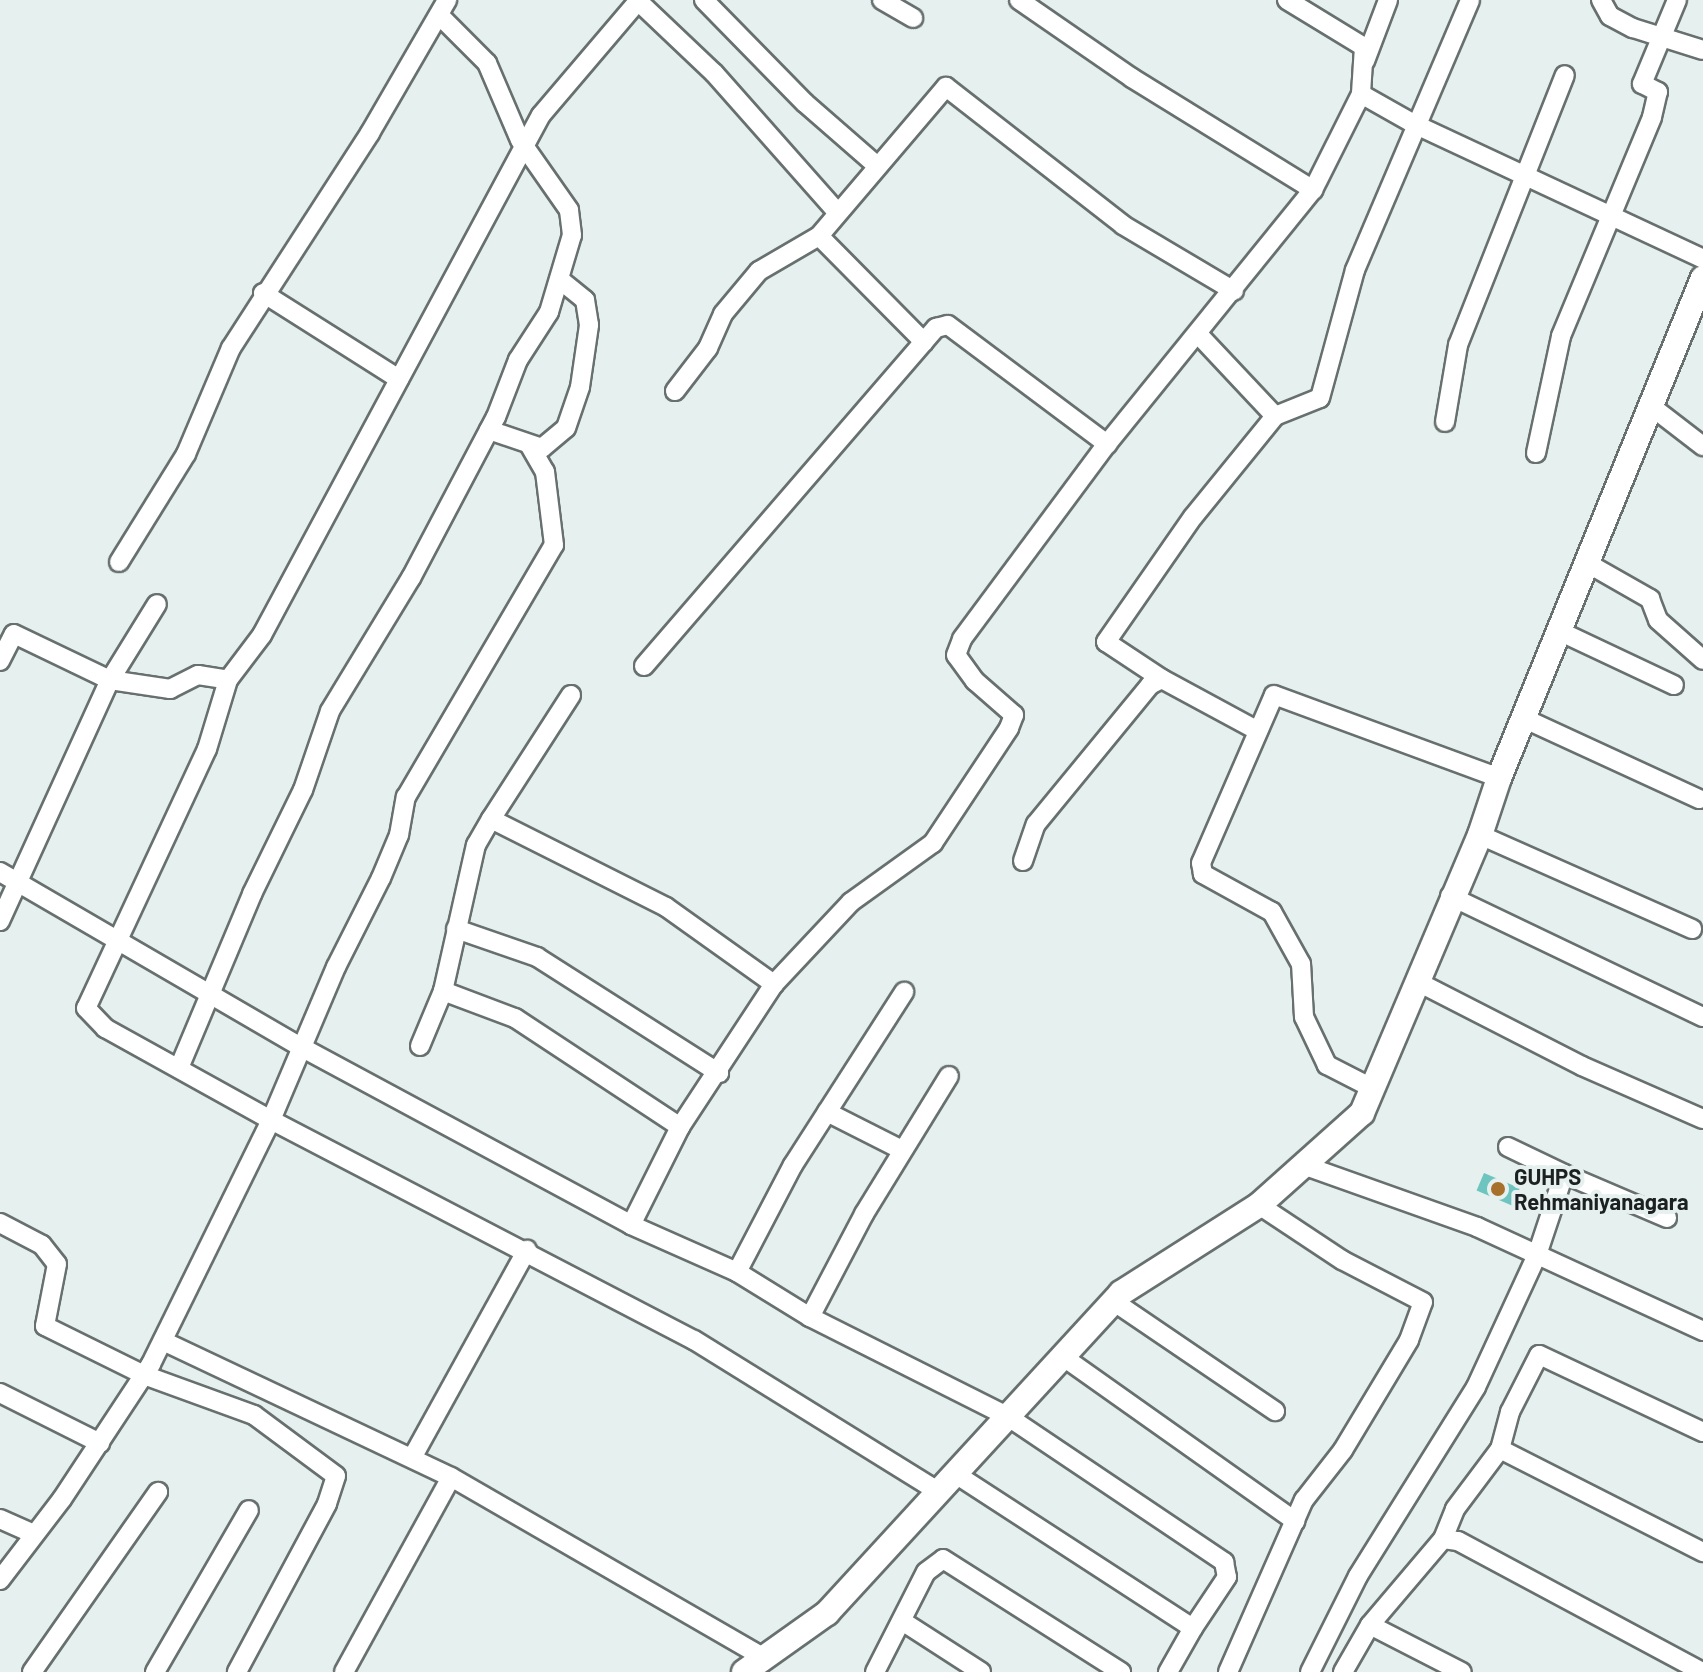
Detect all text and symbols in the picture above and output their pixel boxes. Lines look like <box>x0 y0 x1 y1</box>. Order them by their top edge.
place label: GUHPS Rehmaniyanagara <box>1514 1163 1689 1214</box>
marker: GUHPS Rehmaniyanagara <box>1489 1180 1507 1198</box>

